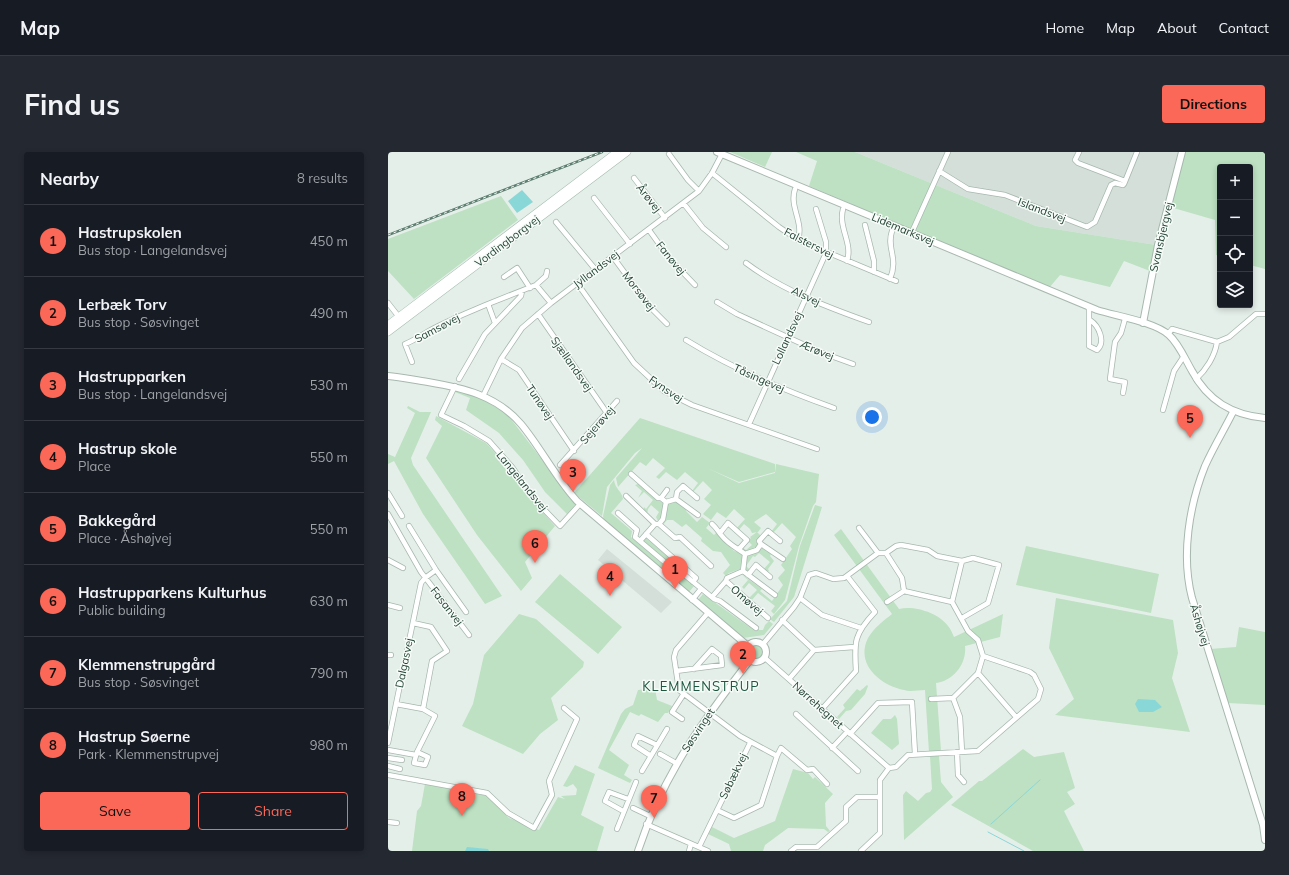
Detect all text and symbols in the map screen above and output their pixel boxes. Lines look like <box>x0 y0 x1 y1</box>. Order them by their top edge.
text: Map <box>20 16 60 40</box>
text: Home <box>1045 19 1084 37</box>
text: Map <box>1106 19 1135 37</box>
text: About <box>1157 19 1197 37</box>
text: Contact <box>1219 19 1269 37</box>
button: Directions <box>1162 85 1265 123</box>
text: Find us <box>24 87 120 122</box>
map controls <box>1217 164 1253 308</box>
button: + <box>1217 164 1253 200</box>
text: Nearby <box>40 168 99 189</box>
text: 8 results <box>297 170 348 186</box>
street label: Årøvej <box>633 180 665 215</box>
street label: Islandsvej <box>1016 194 1068 226</box>
button: − <box>1217 200 1253 236</box>
street label: Svansbjergvej <box>1146 201 1176 273</box>
street label: Lidemarksvej <box>870 210 936 248</box>
street label: Vordingborgvej <box>472 212 542 270</box>
text: Hastrupskolen <box>78 223 182 242</box>
street label: Falstersvej <box>782 225 836 261</box>
text: 1 <box>49 233 57 249</box>
text: 450 m <box>310 233 348 249</box>
button: locate <box>1217 236 1253 272</box>
street label: Fanøvej <box>653 238 689 278</box>
text: Bus stop · Langelandsvej <box>78 242 227 258</box>
street label: Jyllandsvej <box>570 247 622 291</box>
street label: Morsøvej <box>619 269 659 313</box>
button: layers <box>1217 272 1253 308</box>
street label: Alsvej <box>789 283 823 309</box>
text: Lerbæk Torv <box>78 295 167 314</box>
text: 2 <box>49 305 57 321</box>
text: 490 m <box>310 305 348 321</box>
street label: Lollandsvej <box>769 309 805 367</box>
street label: Samsøvej <box>412 310 462 346</box>
text: Bus stop · Søsvinget <box>78 314 199 330</box>
street label: Sjællandsvej <box>548 334 596 394</box>
street label: Ærøvej <box>797 336 836 363</box>
street label: Tåsingevej <box>731 360 787 396</box>
text: Hastrupparken <box>78 367 186 386</box>
street label: Fynsvej <box>646 373 686 405</box>
text: 3 <box>49 377 57 393</box>
text: 530 m <box>310 377 348 393</box>
street label: Tunøvej <box>523 382 557 422</box>
text: Bus stop · Langelandsvej <box>78 386 227 402</box>
street label: Sejerøvej <box>577 403 617 447</box>
pin: 5 <box>1177 405 1203 438</box>
your location <box>862 407 882 427</box>
text: Hastrup skole <box>78 439 177 458</box>
street label: Langelandsvej <box>493 448 551 514</box>
text: 4 <box>49 449 57 465</box>
text: 550 m <box>310 449 348 465</box>
text: Place <box>78 458 111 474</box>
pin: 3 <box>560 459 586 492</box>
text: Bakkegård <box>78 511 156 530</box>
text: 5 <box>49 521 57 537</box>
text: 550 m <box>310 521 348 537</box>
text: Place · Åshøjvej <box>78 530 172 546</box>
pin: 6 <box>522 530 548 563</box>
pin: 1 <box>662 556 688 589</box>
pin: 4 <box>597 563 623 596</box>
street label: Omøvej <box>728 582 766 618</box>
text: Hastrupparkens Kulturhus <box>78 583 266 602</box>
street label: Fasanvej <box>428 584 466 628</box>
text: 6 <box>49 593 57 609</box>
text: 630 m <box>310 593 348 609</box>
text: Public building <box>78 602 166 618</box>
street label: Åshøjvej <box>1187 602 1214 648</box>
street label: Dalgasvej <box>392 637 416 689</box>
pin: 2 <box>730 641 756 674</box>
text: Klemmenstrupgård <box>78 655 215 674</box>
text: 7 <box>49 665 57 681</box>
text: 790 m <box>310 665 348 681</box>
text: Bus stop · Søsvinget <box>78 674 199 690</box>
district label: KLEMMENSTRUP <box>642 678 760 694</box>
street label: Nørrehegnet <box>790 678 846 732</box>
street label: Søsvinget <box>678 705 718 755</box>
text: Hastrup Søerne <box>78 727 190 746</box>
text: 8 <box>49 737 57 753</box>
text: 980 m <box>310 737 348 753</box>
text: Park · Klemmenstrupvej <box>78 746 219 762</box>
street label: Søbækvej <box>716 751 750 801</box>
pin: 8 <box>449 783 475 816</box>
pin: 7 <box>641 785 667 818</box>
button: Save <box>40 792 190 830</box>
button: Share <box>198 792 348 830</box>

